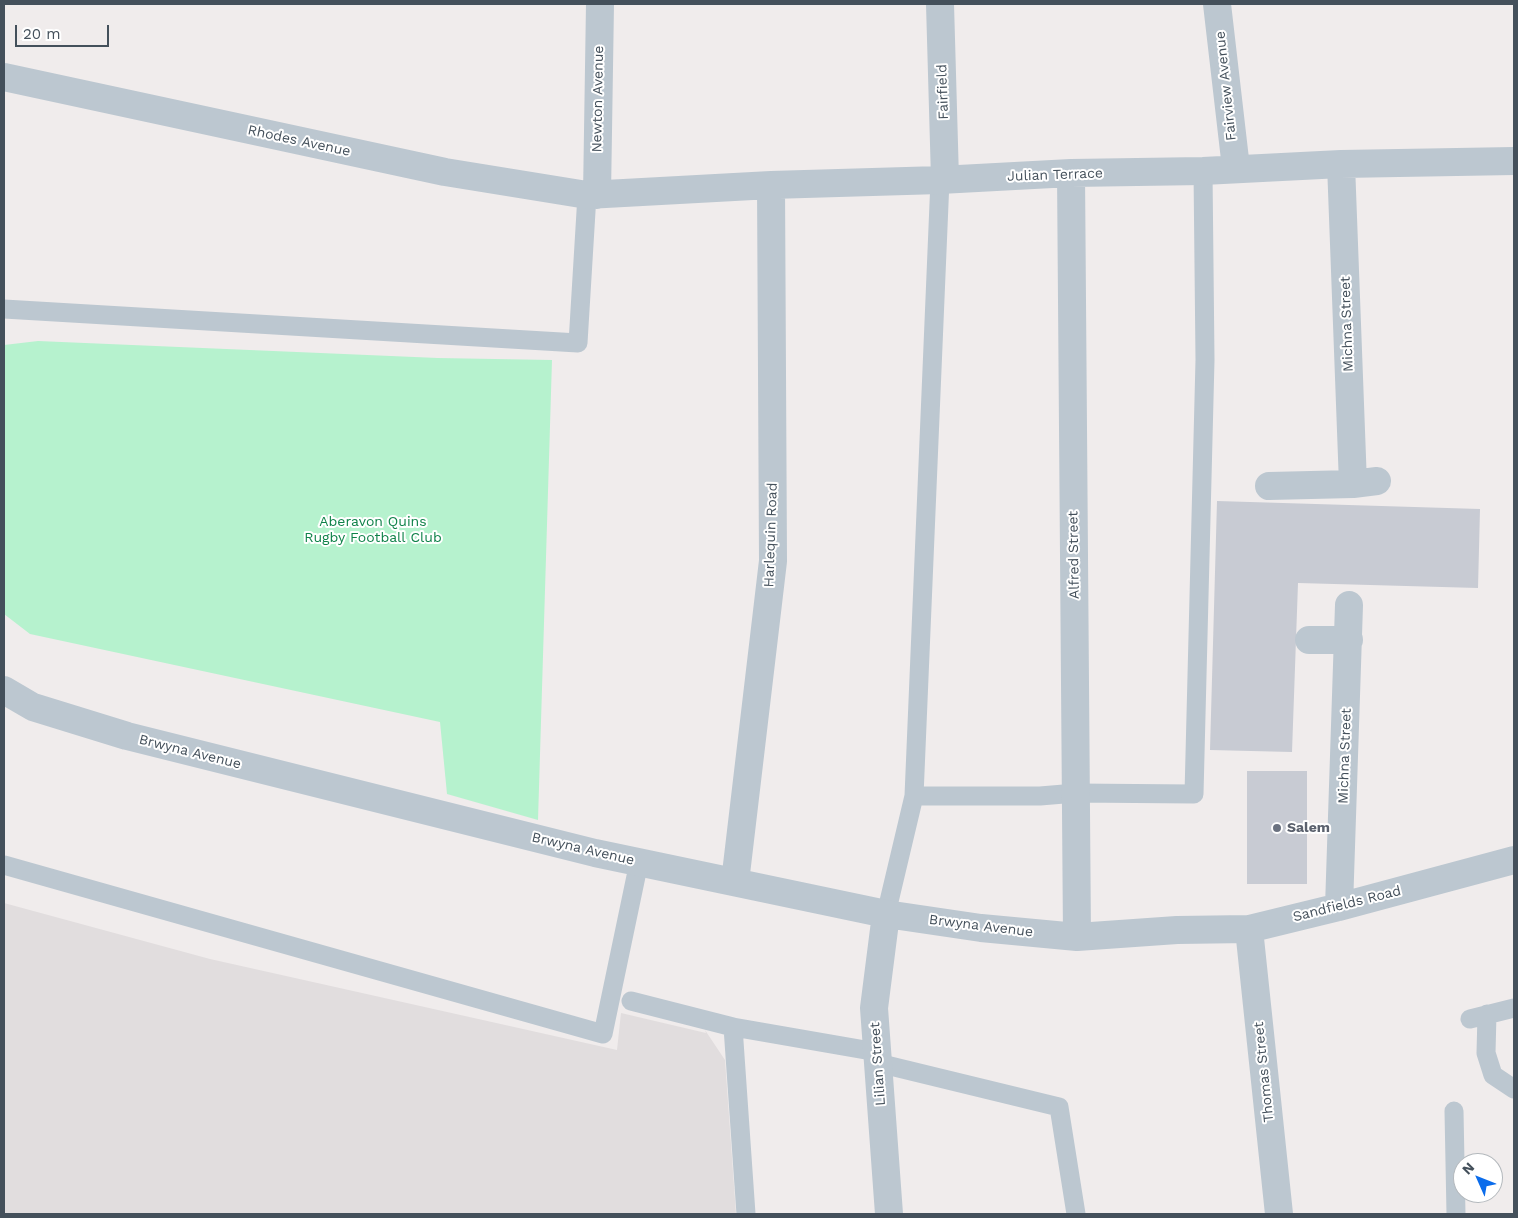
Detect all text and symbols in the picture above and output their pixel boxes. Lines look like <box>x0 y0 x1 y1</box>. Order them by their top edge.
scale bar <box>18 15 111 47</box>
text: 20 m <box>23 25 61 43</box>
street label: Fairview Avenue <box>1212 30 1240 142</box>
street label: Newton Avenue <box>589 45 607 153</box>
street label: Fairfield <box>934 64 952 120</box>
street label: Rhodes Avenue <box>246 122 352 160</box>
street label: Julian Terrace <box>1007 165 1103 185</box>
street label: Michna Street <box>1337 276 1357 372</box>
street label: Harlequin Road <box>761 482 781 588</box>
street label: Alfred Street <box>1065 511 1083 599</box>
park label: Aberavon Quins Rugby Football Club <box>304 514 442 546</box>
street label: Michna Street <box>1335 708 1355 804</box>
street label: Brwyna Avenue <box>137 731 243 773</box>
place label: Salem <box>1287 820 1330 836</box>
marker: Salem <box>1271 822 1283 834</box>
street label: Brwyna Avenue <box>530 829 636 869</box>
street label: Sandfields Road <box>1291 882 1403 926</box>
street label: Brwyna Avenue <box>928 911 1034 941</box>
street label: Thomas Street <box>1250 1021 1278 1123</box>
street label: Lilian Street <box>867 1022 889 1106</box>
north arrow <box>1453 1153 1503 1203</box>
text: N <box>1459 1159 1477 1178</box>

